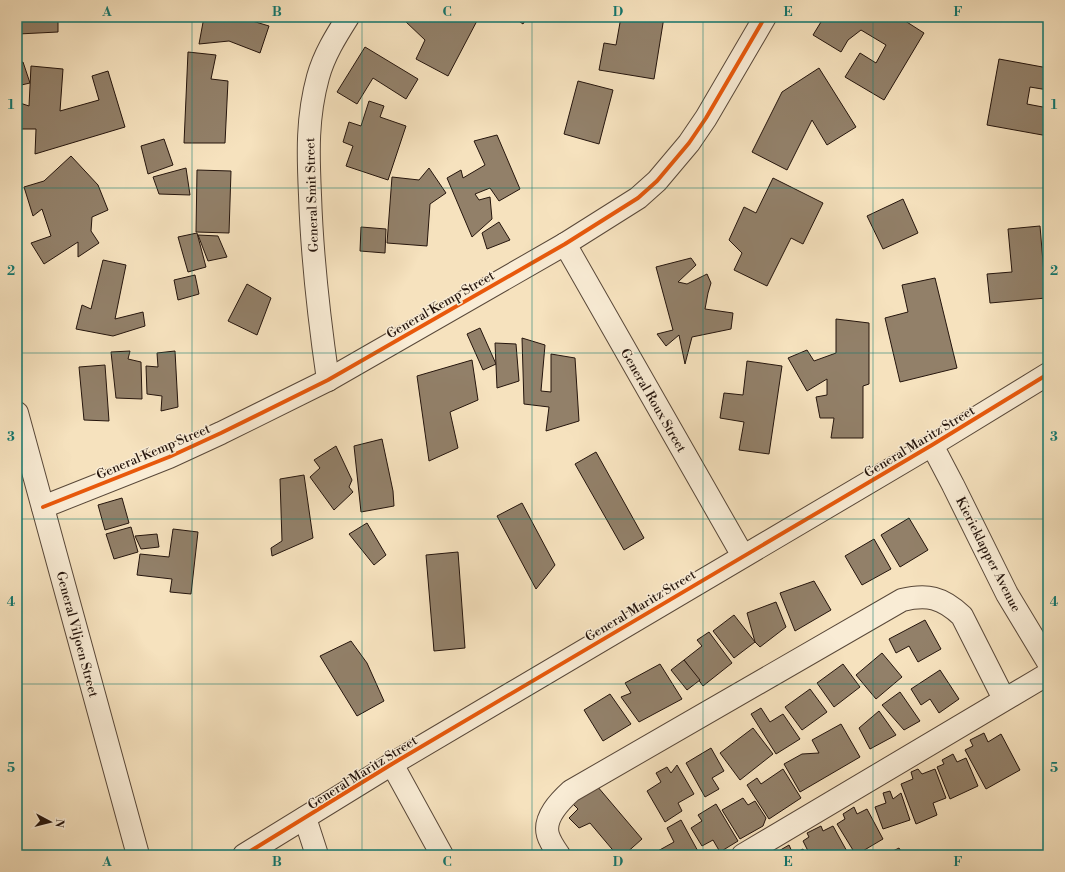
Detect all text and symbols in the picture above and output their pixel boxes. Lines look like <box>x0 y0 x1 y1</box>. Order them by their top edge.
text: A <box>101 4 112 20</box>
text: B <box>272 4 282 20</box>
text: C <box>442 4 452 20</box>
text: D <box>613 4 623 20</box>
text: E <box>783 4 793 20</box>
text: F <box>953 4 963 20</box>
text: 1 <box>8 97 15 113</box>
text: 1 <box>1051 97 1058 113</box>
street label: General Smit Street <box>302 137 322 253</box>
text: 2 <box>7 263 15 279</box>
text: 2 <box>1050 263 1058 279</box>
street label: General Kemp Street <box>384 267 498 342</box>
street label: General Roux Street <box>617 346 690 456</box>
street label: General Maritz Street <box>861 402 978 481</box>
street label: General Kemp Street <box>94 421 213 483</box>
text: 3 <box>7 429 15 445</box>
text: 3 <box>1050 429 1058 445</box>
street label: Kierieklapper Avenue <box>952 494 1024 615</box>
street label: General Maritz Street <box>582 566 699 645</box>
street label: General Viljoen Street <box>53 570 102 699</box>
text: 4 <box>7 594 16 610</box>
text: 4 <box>1050 594 1059 610</box>
street label: General Maritz Street <box>305 732 421 813</box>
text: 5 <box>7 760 15 776</box>
text: 5 <box>1050 760 1058 776</box>
north arrow <box>30 802 70 842</box>
text: N <box>51 818 66 829</box>
text: A <box>101 854 112 870</box>
text: B <box>272 854 282 870</box>
text: C <box>442 854 452 870</box>
text: D <box>613 854 623 870</box>
text: E <box>783 854 793 870</box>
text: F <box>953 854 963 870</box>

